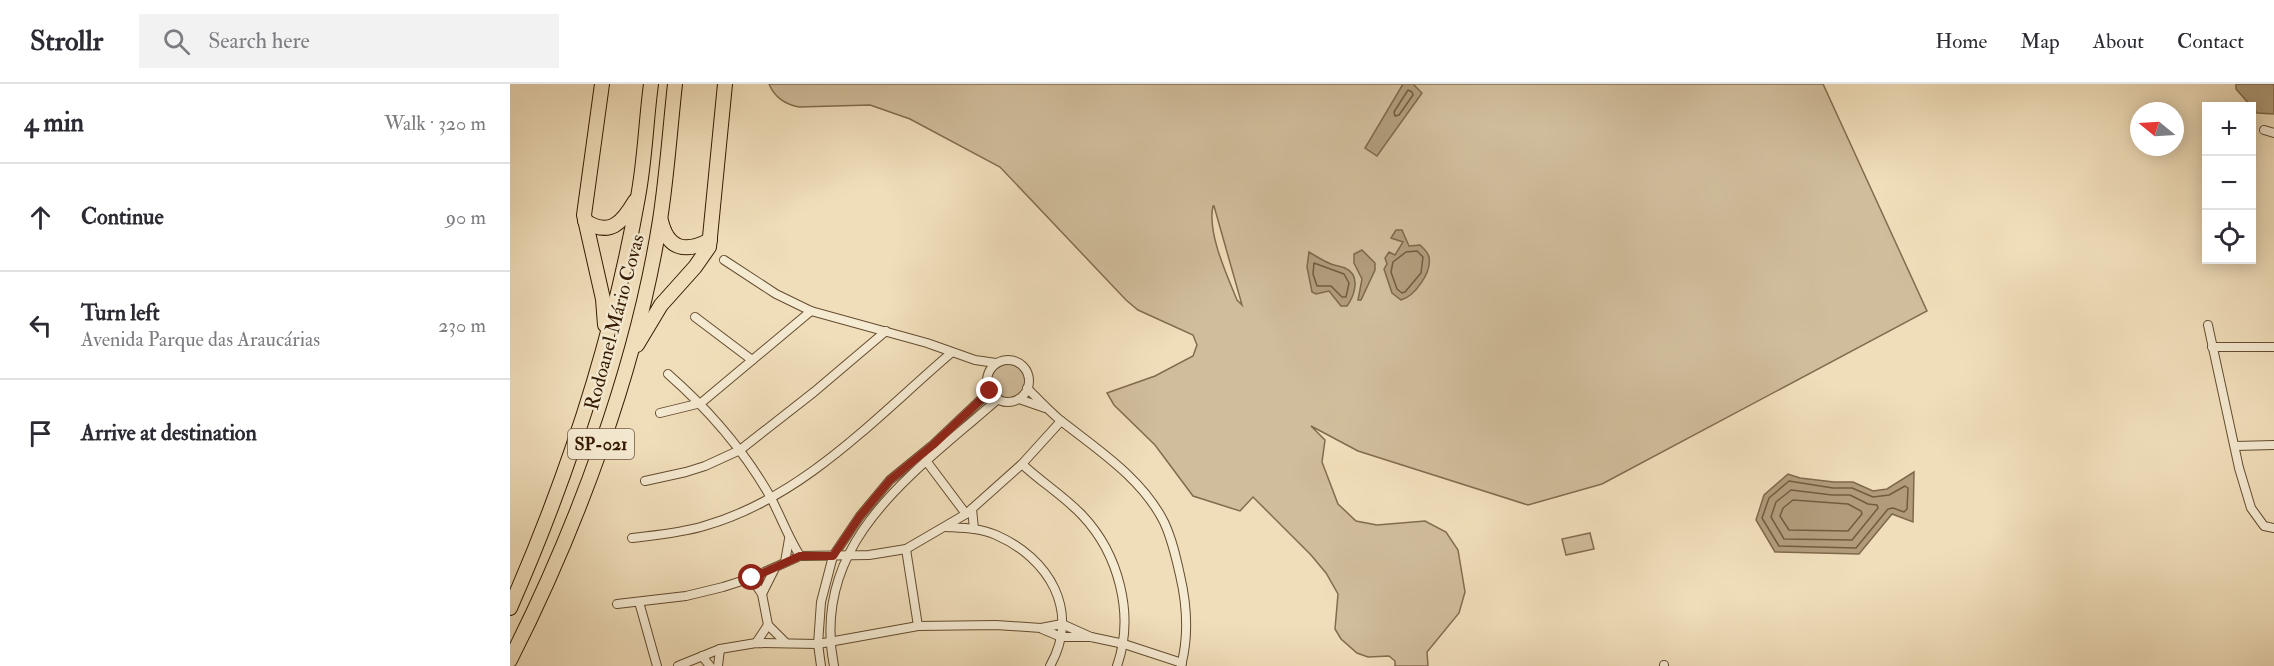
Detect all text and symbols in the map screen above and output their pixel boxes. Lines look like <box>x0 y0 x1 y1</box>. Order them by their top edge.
search box <box>139 14 559 68</box>
text: Strollr <box>30 24 103 59</box>
icon: search <box>160 25 193 58</box>
text: Search here <box>208 27 310 55</box>
text: Home <box>1935 28 1987 55</box>
text: Map <box>2020 28 2060 55</box>
text: About <box>2093 28 2144 55</box>
text: Contact <box>2177 28 2244 55</box>
north arrow <box>2130 102 2184 156</box>
map controls <box>2202 102 2256 264</box>
button: + <box>2202 102 2256 156</box>
text: 4 min <box>24 107 84 139</box>
text: Walk · 320 m <box>384 111 486 136</box>
button: − <box>2202 156 2256 210</box>
icon: ahead <box>24 201 57 234</box>
text: Continue <box>81 203 164 231</box>
text: 90 m <box>446 205 486 230</box>
button: locate <box>2202 210 2256 264</box>
street label: Rodoanel Mário Covas <box>579 231 650 413</box>
text: Turn left <box>81 299 160 327</box>
icon: left <box>24 309 57 342</box>
text: 230 m <box>438 313 486 338</box>
text: Avenida Parque das Araucárias <box>81 327 320 352</box>
route end <box>976 377 1002 403</box>
icon: arrive <box>24 417 57 450</box>
text: Arrive at destination <box>81 419 257 447</box>
road number: SP-021 <box>568 429 634 459</box>
route start <box>738 564 764 590</box>

